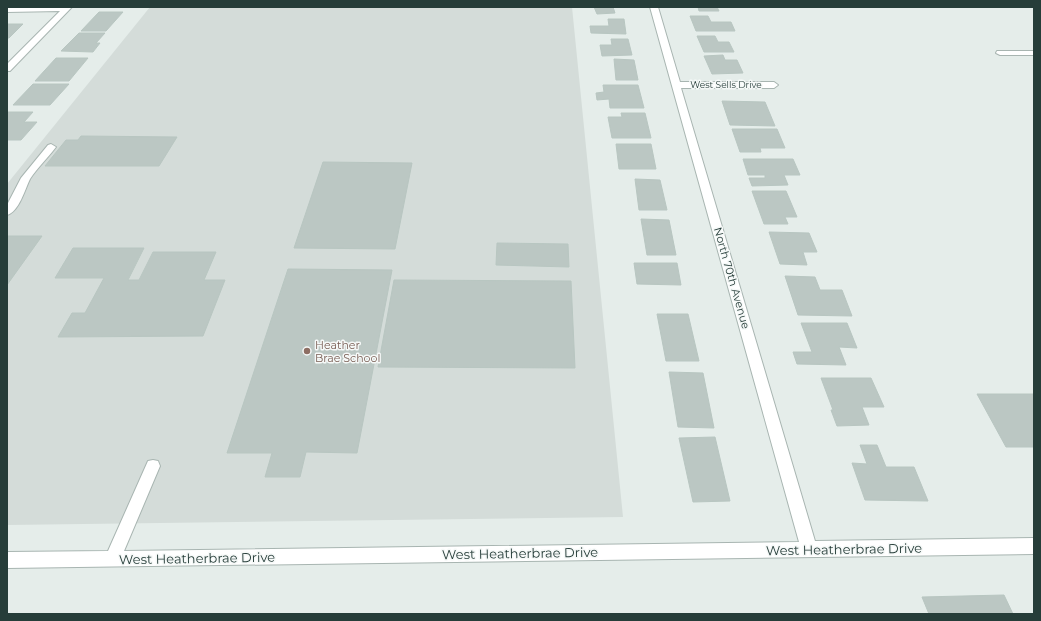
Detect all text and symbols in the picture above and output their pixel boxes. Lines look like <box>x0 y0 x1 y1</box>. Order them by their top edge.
street label: West Sells Drive <box>690 79 762 90</box>
street label: North 70th Avenue <box>711 226 753 331</box>
place label: Heather Brae School <box>315 338 380 365</box>
marker: Heather Brae School <box>302 346 312 356</box>
street label: West Heatherbrae Drive <box>766 540 922 558</box>
street label: West Heatherbrae Drive <box>442 544 598 562</box>
street label: West Heatherbrae Drive <box>119 549 275 567</box>

